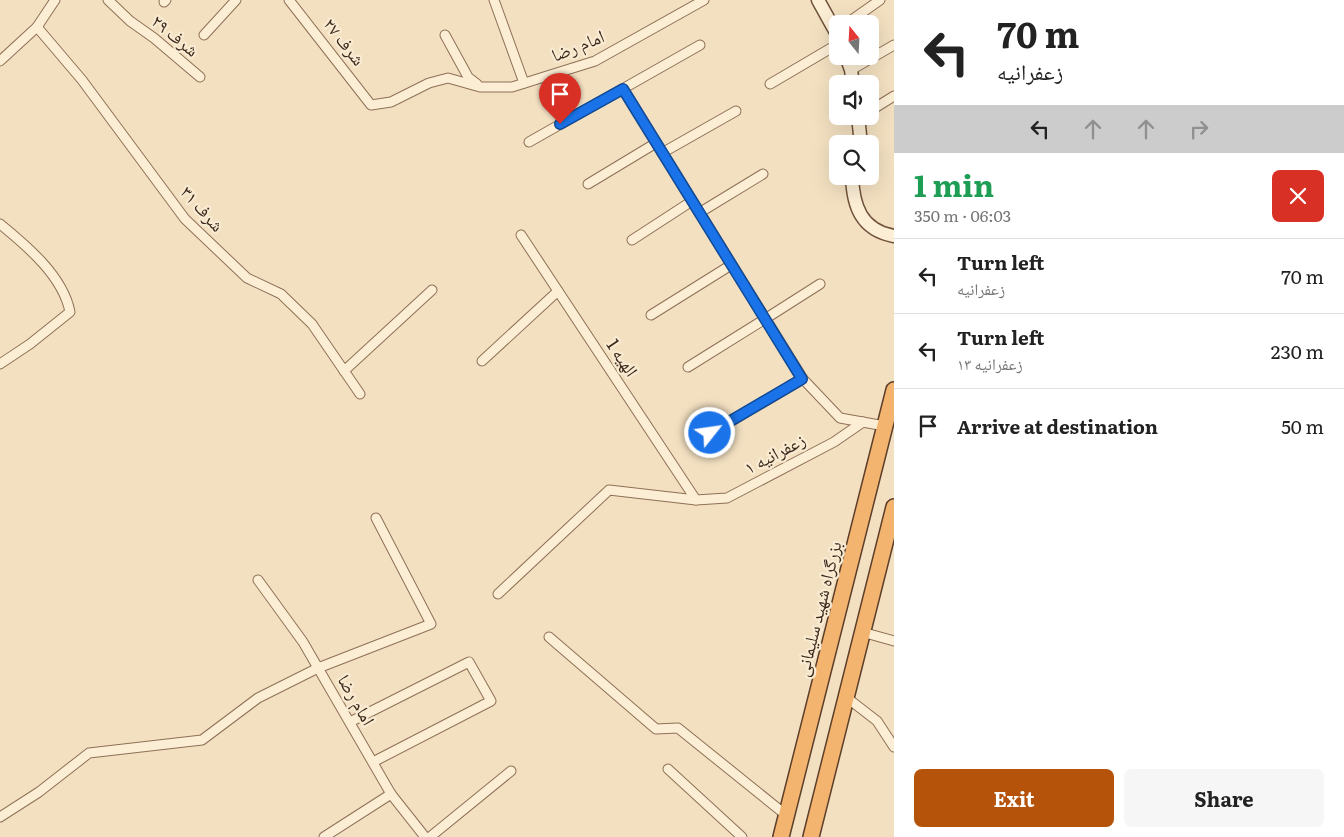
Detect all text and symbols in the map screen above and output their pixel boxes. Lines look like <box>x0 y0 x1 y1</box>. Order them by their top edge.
street label: شرف ۲۹ <box>146 7 205 62</box>
text: 70 m <box>997 7 1079 59</box>
street label: شرف ۲۷ <box>318 11 372 71</box>
north arrow <box>829 15 879 65</box>
map controls <box>829 15 879 185</box>
icon: left <box>914 20 979 85</box>
street label: امام رضا <box>547 22 608 67</box>
text: زعفرانیه <box>997 54 1063 87</box>
pin <box>539 73 581 124</box>
button: sound <box>829 75 879 125</box>
icon: arrive <box>546 80 574 108</box>
icon: left <box>1026 115 1054 143</box>
icon: ahead <box>1079 115 1107 143</box>
icon: ahead <box>1132 115 1160 143</box>
icon: right <box>1185 115 1213 143</box>
button: search <box>829 135 879 185</box>
text: 1 min <box>914 162 994 206</box>
button: close <box>1272 170 1324 222</box>
street label: شرف ۳۱ <box>175 179 231 237</box>
text: 350 m · 06:03 <box>914 203 1011 227</box>
text: Turn left <box>957 248 1044 276</box>
icon: left <box>914 262 942 290</box>
text: 70 m <box>1281 262 1324 290</box>
text: زعفرانیه <box>957 276 1005 300</box>
text: Turn left <box>957 323 1044 351</box>
street label: الهیه 1 <box>601 333 646 382</box>
icon: left <box>914 337 942 365</box>
text: 230 m <box>1271 337 1324 365</box>
text: زعفرانیه ۱۳ <box>957 351 1023 375</box>
position arrow <box>683 406 735 458</box>
icon: arrive <box>914 412 942 440</box>
text: Arrive at destination <box>957 412 1158 440</box>
text: 50 m <box>1281 412 1324 440</box>
street label: زعفرانیه ۱ <box>739 425 810 480</box>
street label: بزرگراه شهید سلیمانی <box>788 538 847 679</box>
street label: امام رضا <box>332 669 383 730</box>
button: Exit <box>914 769 1114 827</box>
button: Share <box>1124 769 1324 827</box>

